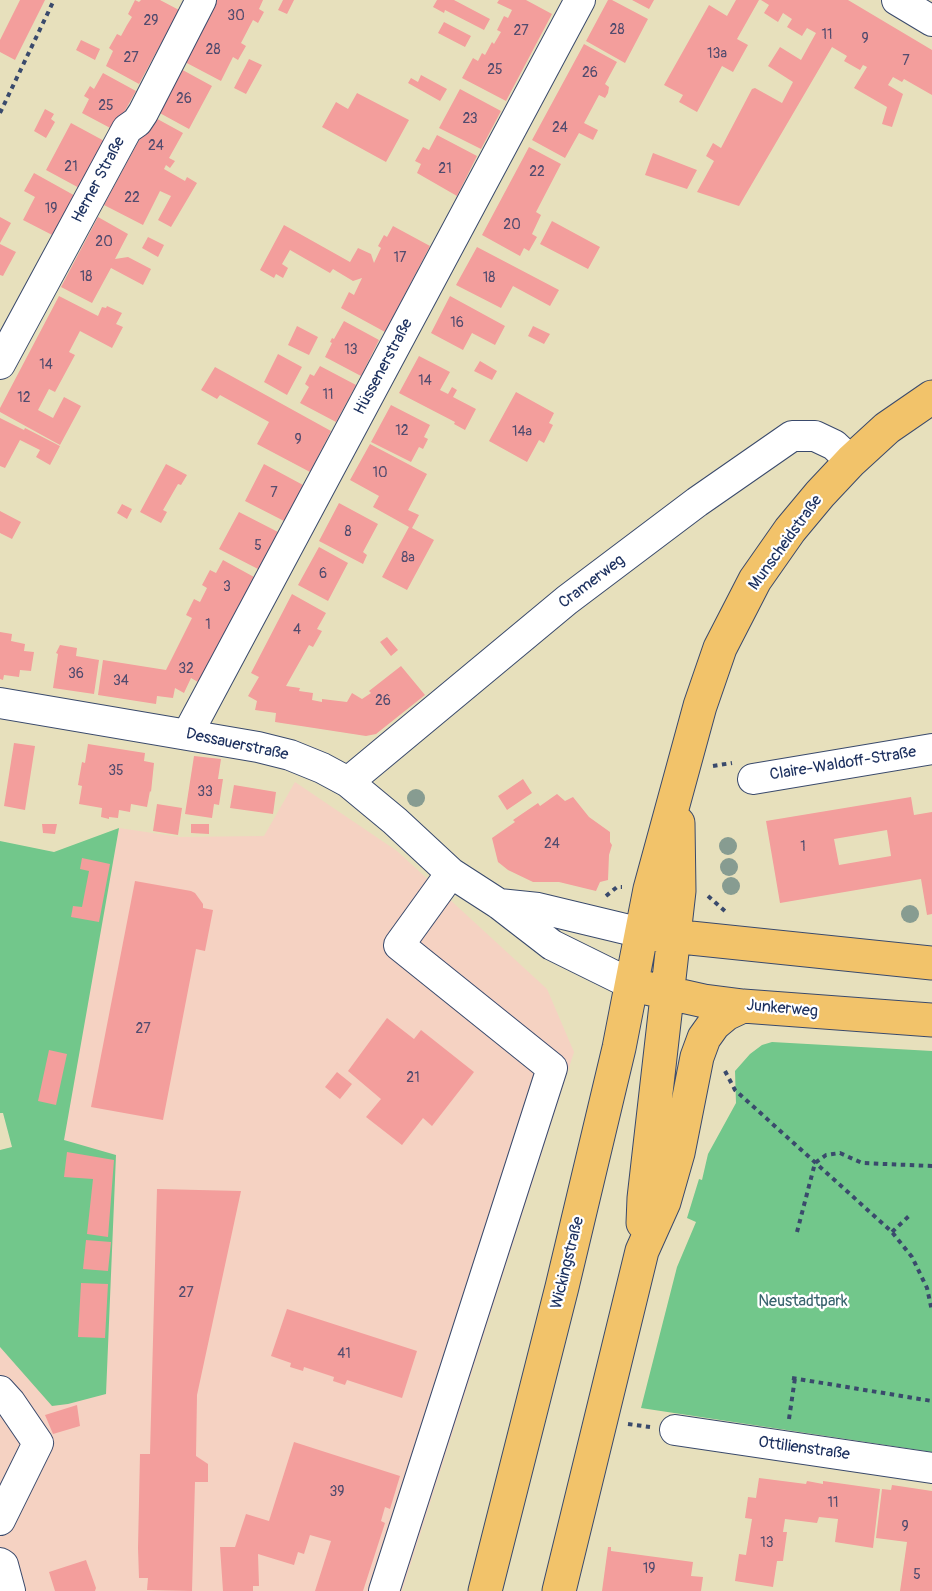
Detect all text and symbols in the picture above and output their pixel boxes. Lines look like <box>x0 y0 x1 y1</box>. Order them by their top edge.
house number: 30 <box>227 8 245 24</box>
house number: 29 <box>143 13 159 29</box>
house number: 28 <box>610 22 624 38</box>
house number: 27 <box>513 23 529 39</box>
house number: 11 <box>822 27 832 43</box>
house number: 9 <box>861 31 869 47</box>
house number: 28 <box>206 42 220 58</box>
house number: 13a <box>707 46 727 62</box>
house number: 27 <box>123 50 139 66</box>
house number: 7 <box>902 53 910 69</box>
house number: 25 <box>487 62 503 78</box>
house number: 26 <box>582 65 598 81</box>
house number: 26 <box>176 91 192 107</box>
house number: 25 <box>98 98 114 114</box>
house number: 23 <box>462 111 478 127</box>
house number: 24 <box>552 120 568 136</box>
street label: Herner Straße <box>68 134 130 226</box>
house number: 24 <box>148 138 164 154</box>
house number: 21 <box>64 159 78 175</box>
house number: 21 <box>438 161 452 177</box>
house number: 22 <box>529 164 545 180</box>
house number: 22 <box>124 190 140 206</box>
house number: 19 <box>45 201 57 217</box>
house number: 20 <box>503 217 521 233</box>
house number: 20 <box>95 234 113 250</box>
house number: 17 <box>394 250 406 266</box>
house number: 18 <box>80 269 92 285</box>
house number: 18 <box>483 270 495 286</box>
house number: 16 <box>450 315 464 331</box>
street label: Hüssenerstraße <box>351 316 417 418</box>
house number: 13 <box>344 342 358 358</box>
house number: 14 <box>39 357 53 373</box>
house number: 14 <box>418 373 432 389</box>
house number: 11 <box>323 387 333 403</box>
house number: 12 <box>17 390 31 406</box>
house number: 12 <box>395 423 409 439</box>
house number: 14a <box>512 424 532 440</box>
house number: 9 <box>294 432 302 448</box>
house number: 10 <box>372 465 388 481</box>
house number: 7 <box>270 485 278 501</box>
street label: Munscheidstraße <box>745 492 827 594</box>
house number: 8 <box>344 524 352 540</box>
house number: 5 <box>254 538 262 554</box>
house number: 8a <box>401 550 415 566</box>
street label: Cramerweg <box>555 551 629 613</box>
house number: 6 <box>319 566 327 582</box>
house number: 3 <box>223 579 231 595</box>
house number: 1 <box>205 617 211 633</box>
house number: 4 <box>293 622 301 638</box>
house number: 32 <box>178 661 194 677</box>
house number: 36 <box>68 666 84 682</box>
house number: 34 <box>113 673 129 689</box>
house number: 26 <box>375 693 391 709</box>
street label: Dessauerstraße <box>184 725 290 765</box>
street label: Claire-Waldoff-Straße <box>768 743 918 785</box>
house number: 35 <box>108 763 124 779</box>
house number: 33 <box>197 784 213 800</box>
house number: 24 <box>544 836 560 852</box>
house number: 1 <box>800 839 806 855</box>
street label: Junkerweg <box>745 996 819 1022</box>
house number: 27 <box>135 1021 151 1037</box>
house number: 21 <box>406 1070 420 1086</box>
street label: Wickingstraße <box>547 1215 589 1311</box>
house number: 27 <box>178 1285 194 1301</box>
park label: Neustadtpark <box>758 1292 848 1312</box>
house number: 41 <box>337 1346 351 1362</box>
street label: Ottilienstraße <box>757 1433 851 1465</box>
house number: 39 <box>329 1484 345 1500</box>
house number: 11 <box>828 1495 838 1511</box>
house number: 9 <box>901 1519 909 1535</box>
house number: 13 <box>760 1535 774 1551</box>
house number: 19 <box>643 1561 655 1577</box>
house number: 5 <box>913 1567 921 1583</box>

